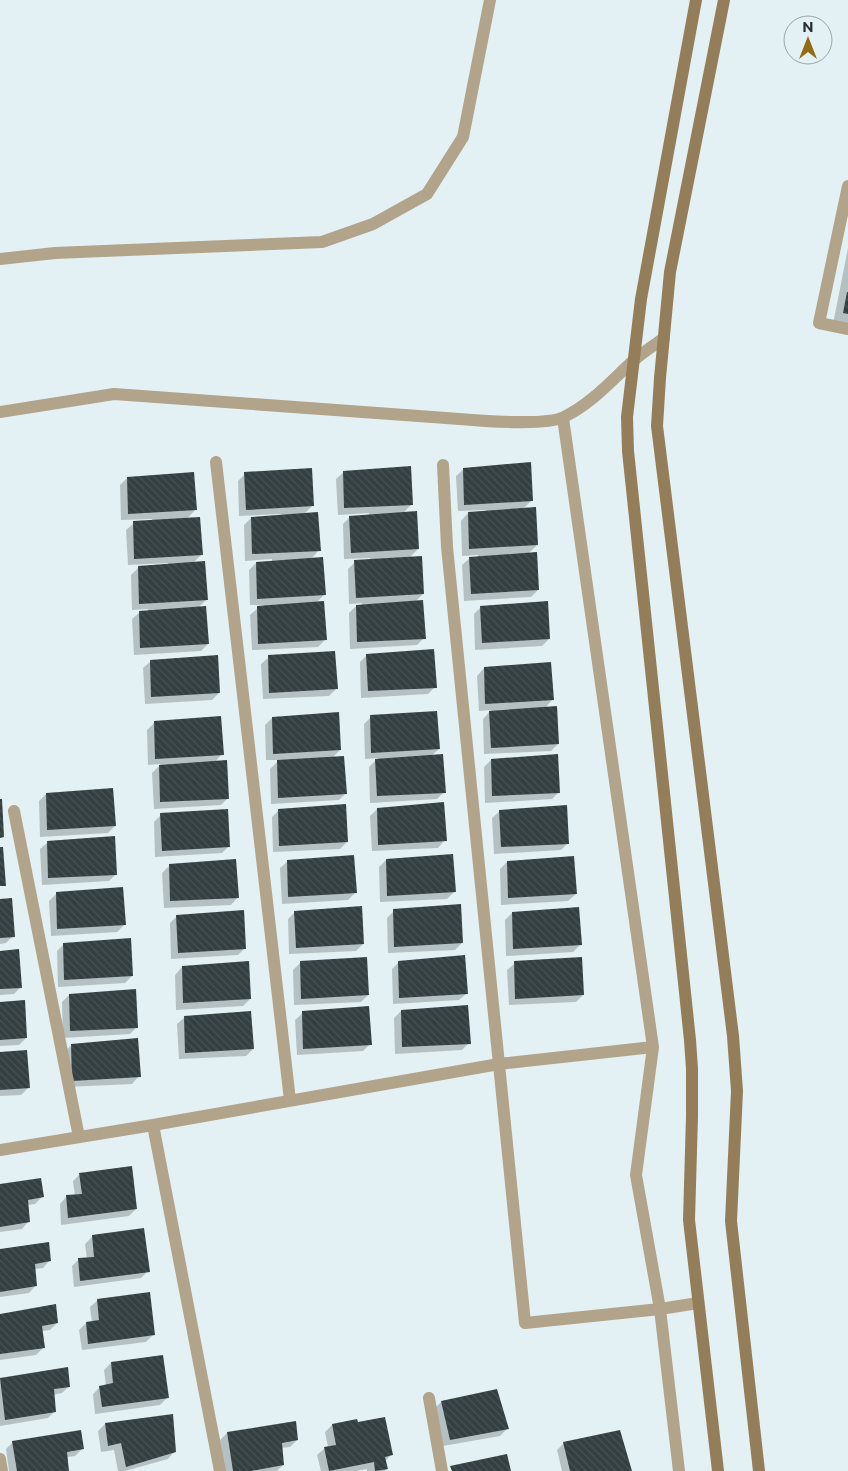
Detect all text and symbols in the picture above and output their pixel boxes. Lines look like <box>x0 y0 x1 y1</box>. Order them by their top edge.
north arrow <box>783 15 833 65</box>
text: N <box>802 18 814 36</box>

